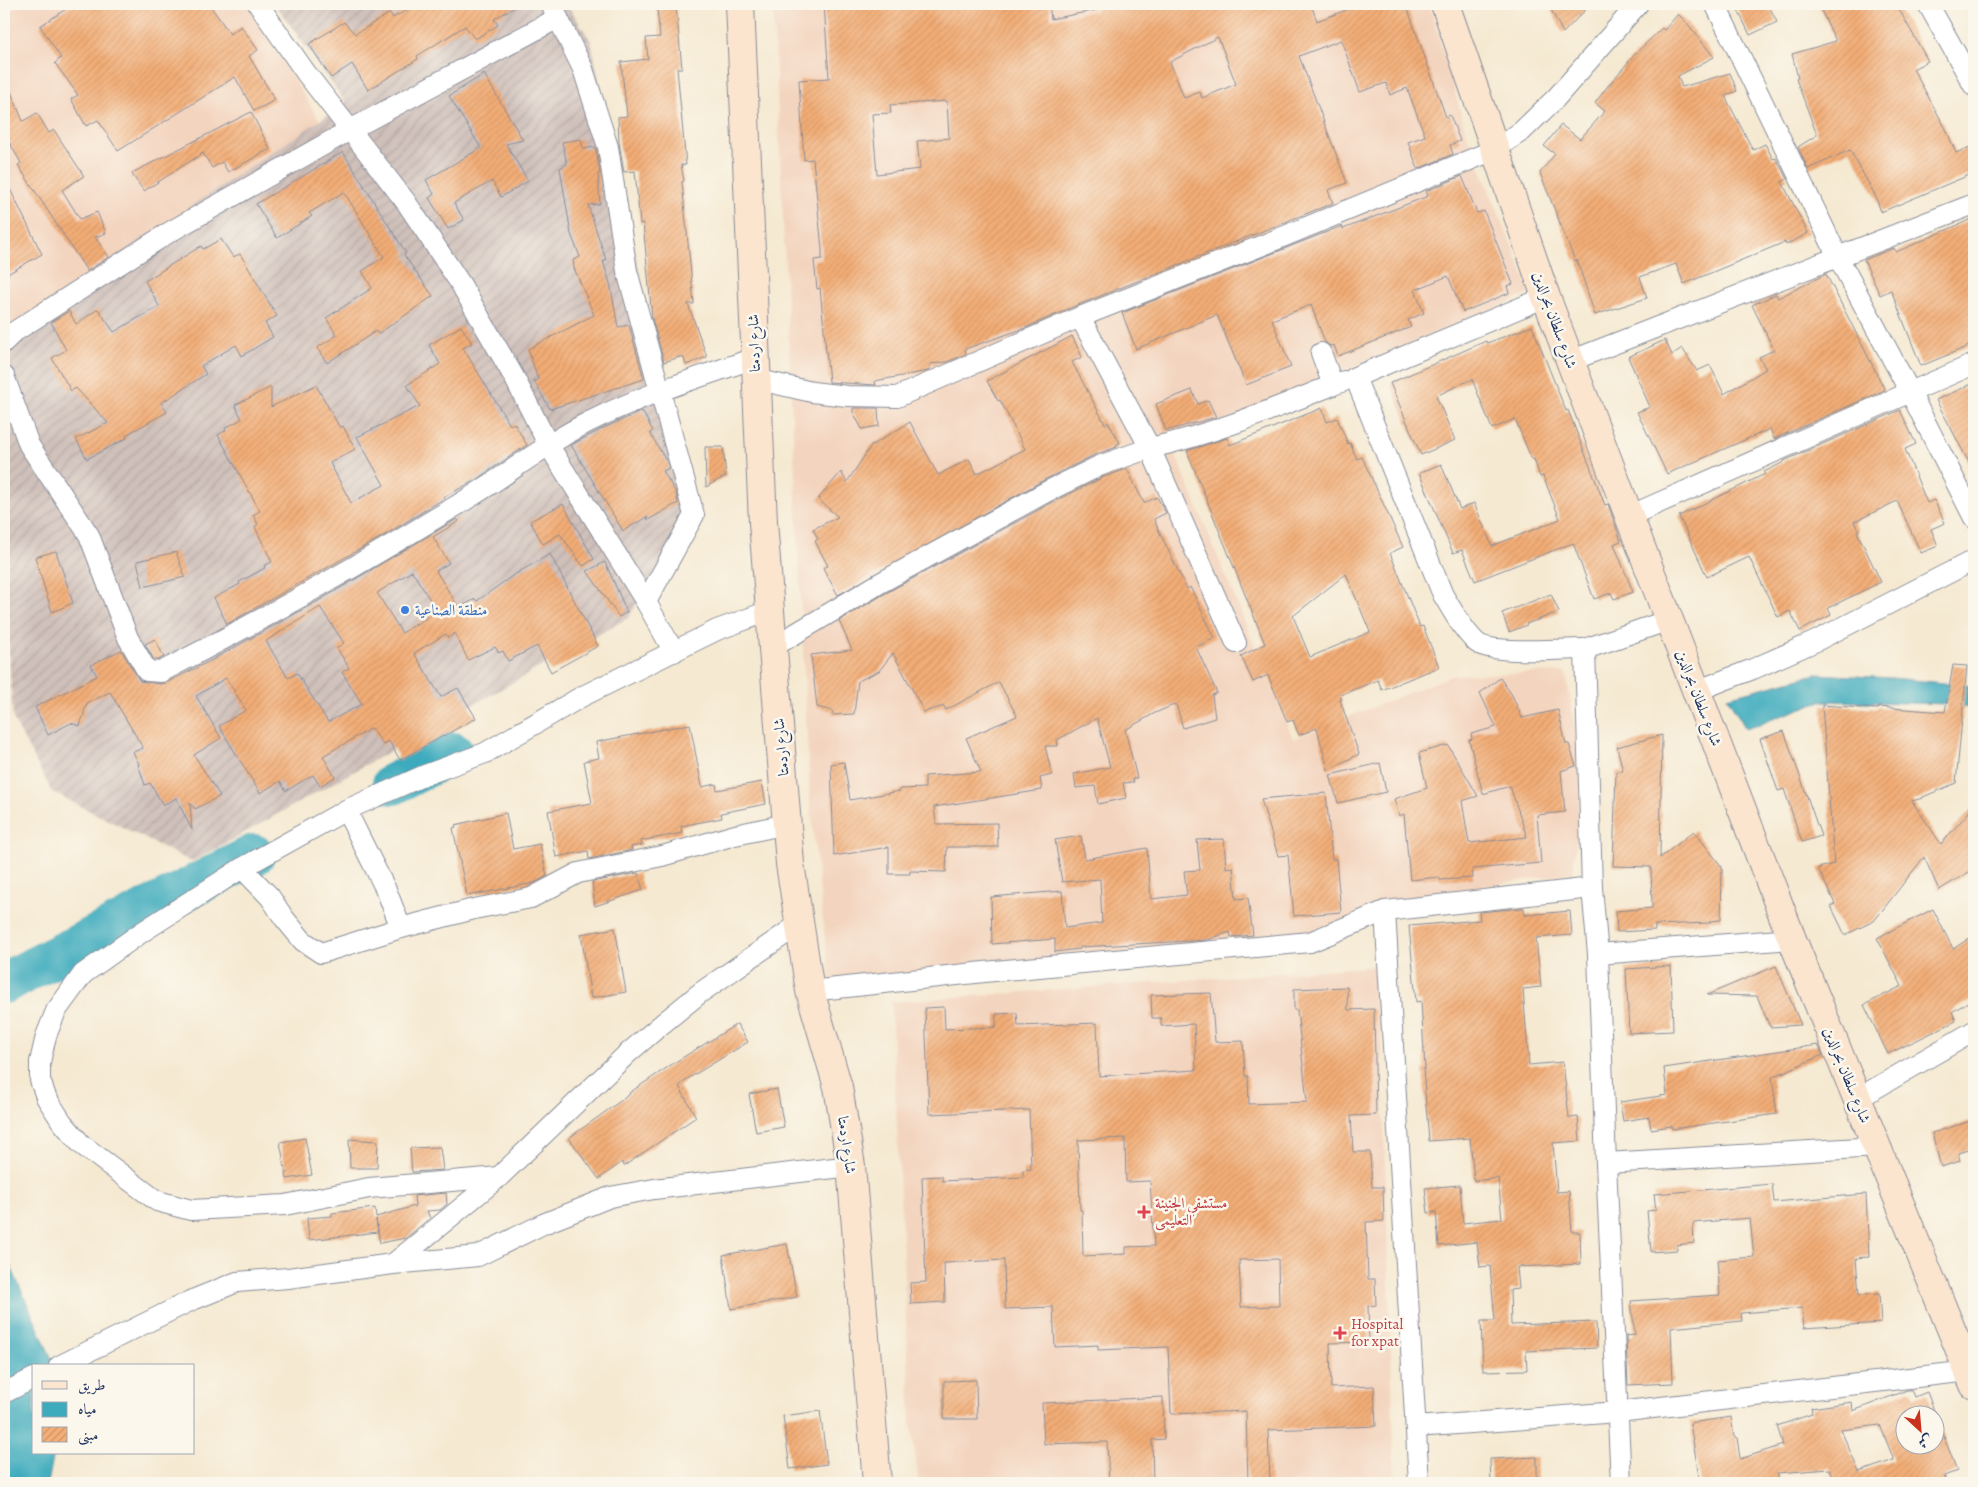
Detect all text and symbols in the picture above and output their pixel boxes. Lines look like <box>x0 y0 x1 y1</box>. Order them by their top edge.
street label: شارع سلطان بحرالدين <box>1525 269 1582 372</box>
street label: شارع اردمتا <box>743 314 768 372</box>
place label: منطقة الصناعية <box>415 600 487 620</box>
marker: منطقة الصناعية <box>399 604 411 616</box>
street label: شارع سلطان بحرالدين <box>1669 647 1727 750</box>
street label: شارع اردمتا <box>769 717 796 777</box>
street label: شارع سلطان بحرالدين <box>1816 1024 1875 1127</box>
street label: شارع اردمتا <box>830 1115 861 1175</box>
place label: مستشفي الجنينة التعليمى <box>1155 1193 1227 1231</box>
marker: مستشفي الجنينة التعليمى <box>1137 1205 1151 1219</box>
place label: Hospital for xpat <box>1351 1314 1404 1351</box>
marker: Hospital for xpat <box>1333 1326 1347 1340</box>
legend <box>32 1364 195 1454</box>
text: طريق <box>78 1375 105 1395</box>
text: مياه <box>78 1399 96 1419</box>
north arrow <box>1896 1404 1946 1454</box>
text: مبنى <box>78 1425 98 1446</box>
text: ش <box>1915 1430 1936 1453</box>

